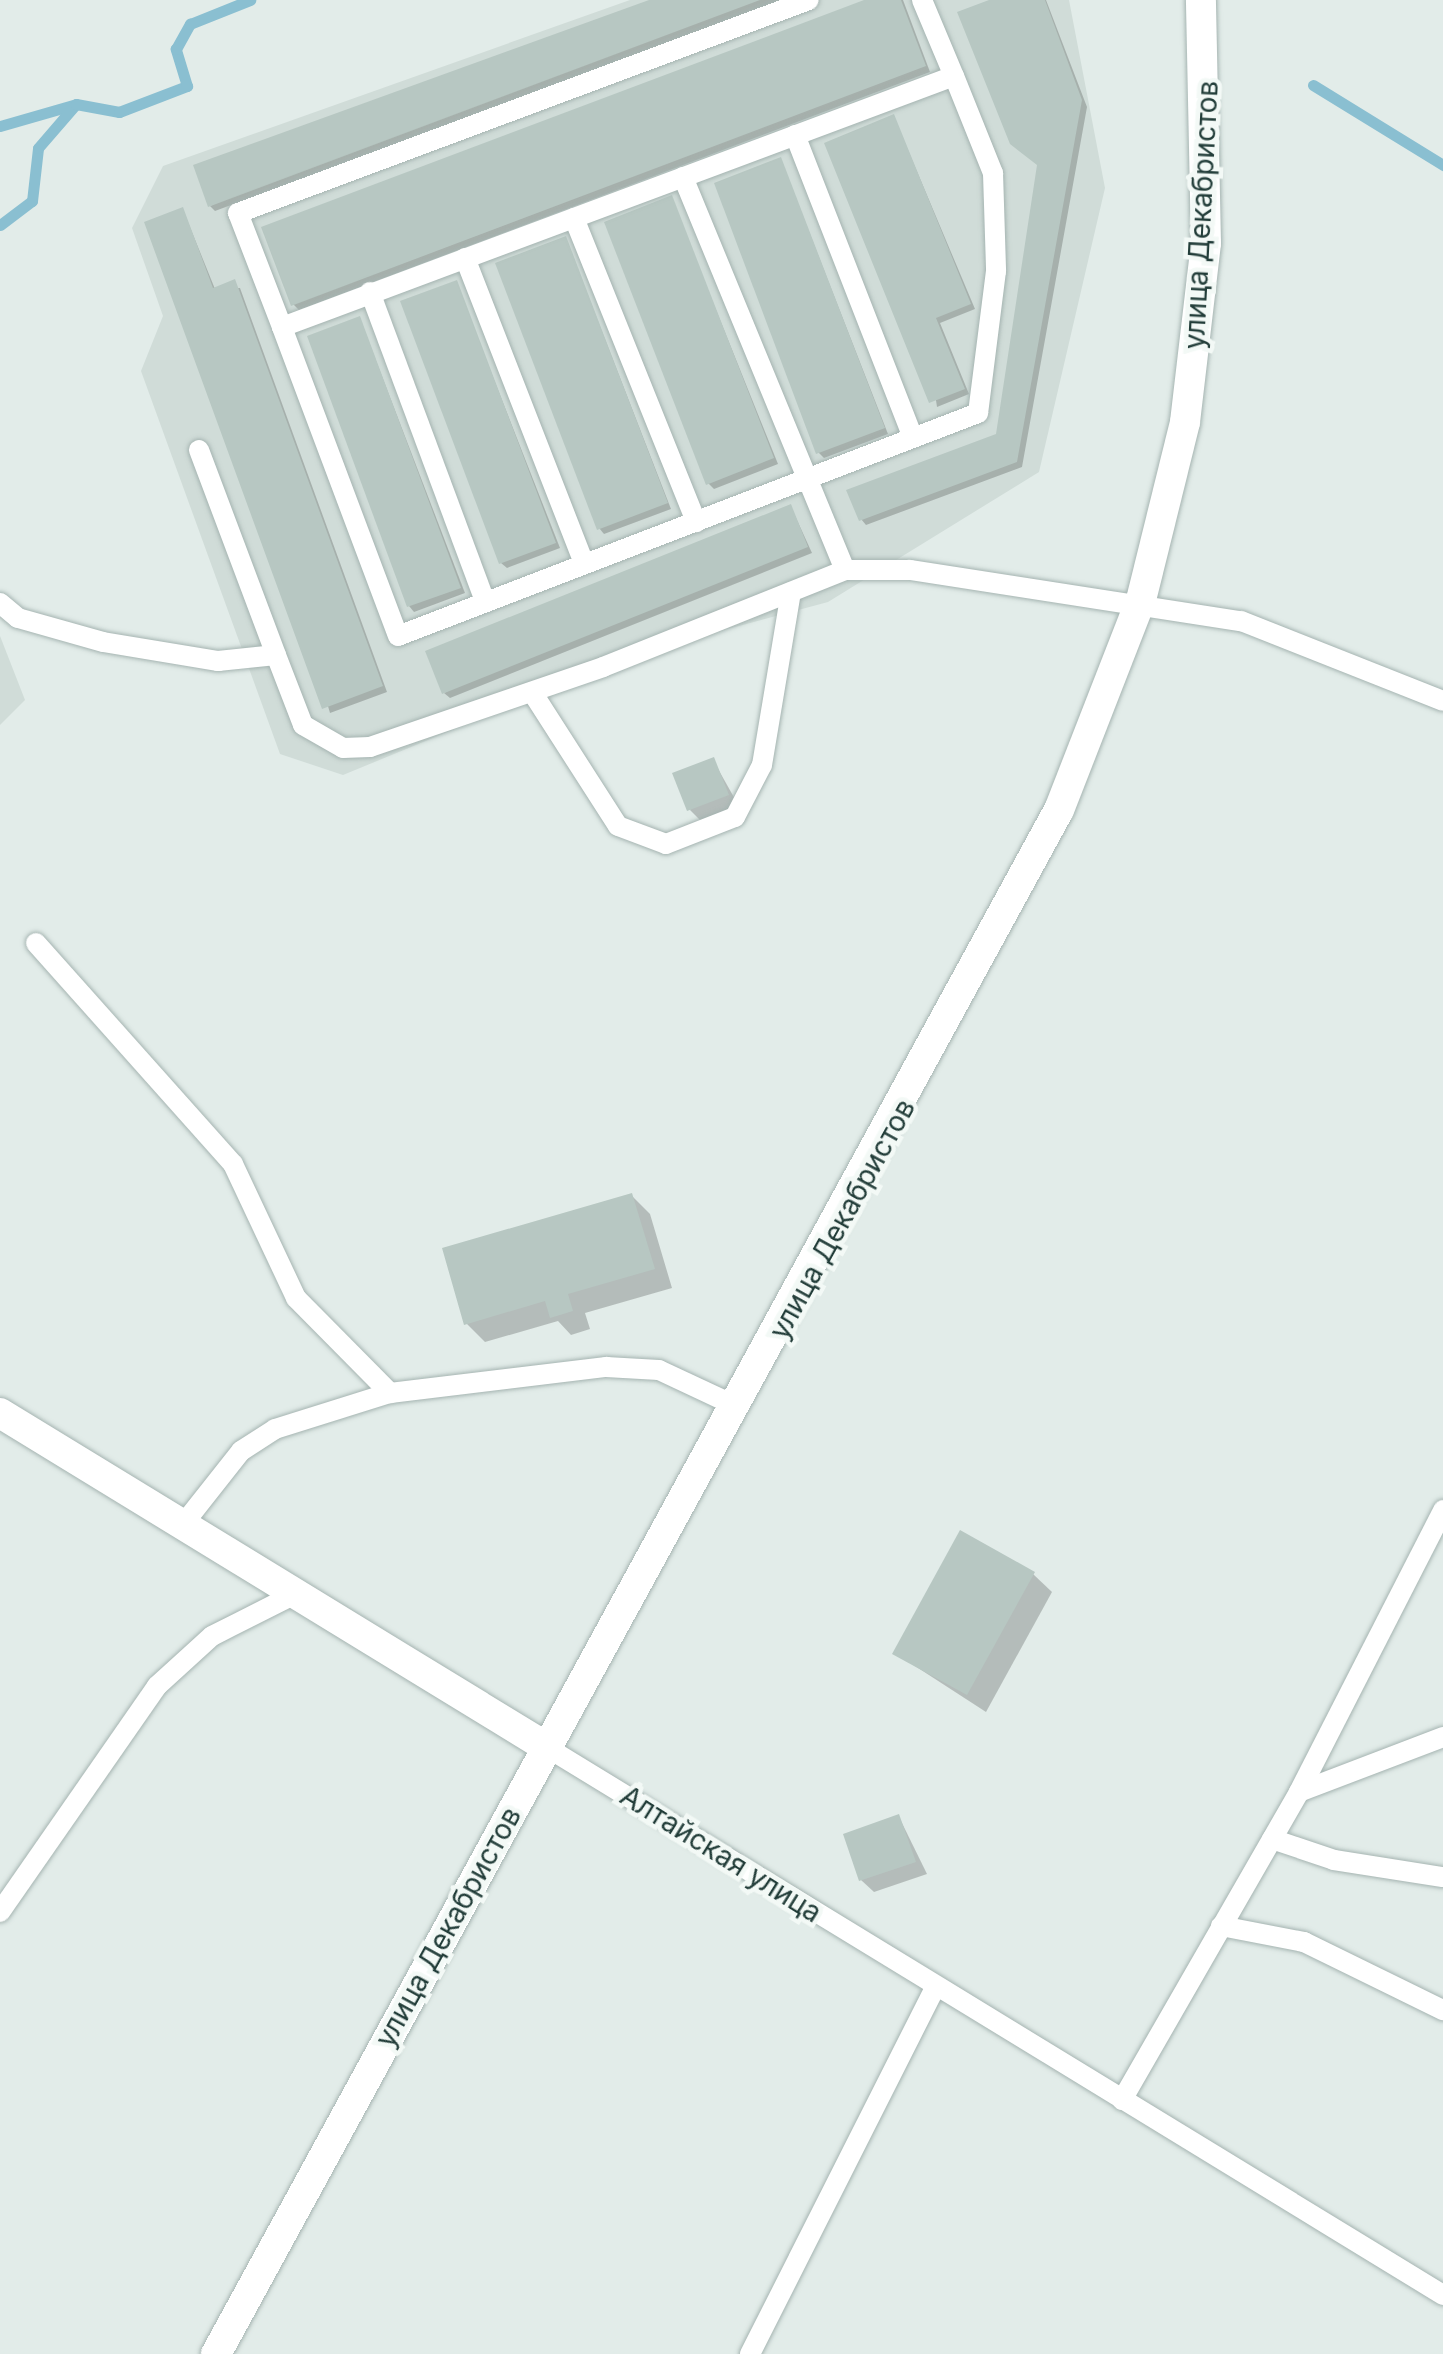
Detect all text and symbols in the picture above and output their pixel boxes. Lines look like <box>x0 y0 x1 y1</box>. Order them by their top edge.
street label: улица Декабристов <box>1177 80 1225 350</box>
street label: улица Декабристов <box>762 1093 922 1345</box>
street label: Алтайская улица <box>614 1779 828 1929</box>
street label: улица Декабристов <box>368 1801 528 2053</box>

